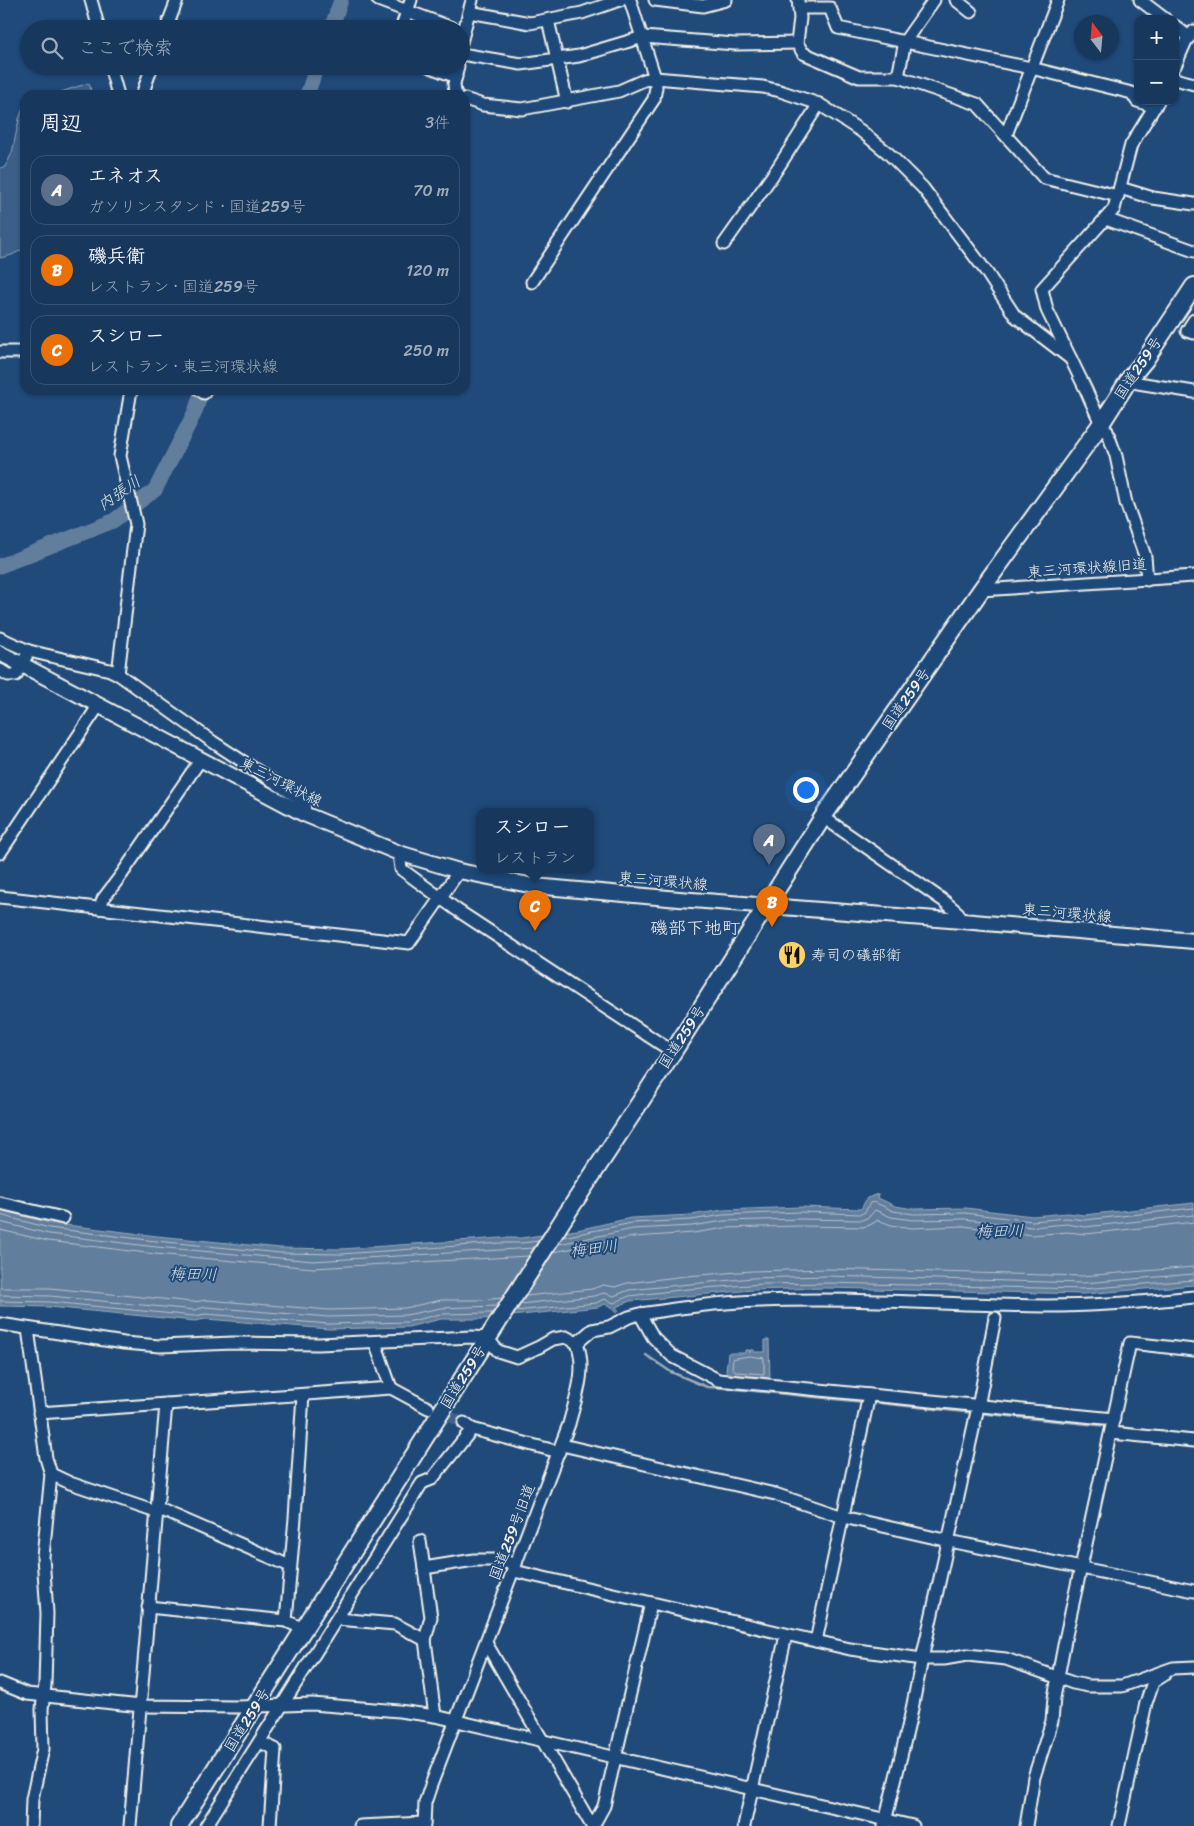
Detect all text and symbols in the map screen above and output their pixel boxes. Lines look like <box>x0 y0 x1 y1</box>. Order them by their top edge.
north arrow <box>1074 15 1119 60</box>
map controls <box>1134 15 1179 105</box>
button: + <box>1134 15 1179 60</box>
search box <box>20 20 470 75</box>
text: ここで検索 <box>78 31 173 64</box>
icon: search <box>38 34 66 62</box>
button: − <box>1134 60 1179 105</box>
text: 周辺 <box>40 104 82 142</box>
text: 3件 <box>425 108 450 137</box>
text: エネオス <box>88 159 163 192</box>
text: A <box>52 176 62 205</box>
text: 70 m <box>413 176 449 205</box>
text: ガソリンスタンド · 国道259号 <box>88 192 306 221</box>
text: 磯兵衛 <box>88 239 145 272</box>
text: B <box>52 256 62 285</box>
text: 120 m <box>406 256 449 285</box>
text: レストラン · 国道259号 <box>88 272 259 301</box>
text: スシロー <box>88 319 164 352</box>
street label: 国道259号 <box>1107 331 1169 405</box>
text: C <box>52 336 62 365</box>
text: 250 m <box>403 336 449 365</box>
text: レストラン · 東三河環状線 <box>88 352 278 381</box>
water label: 内張川 <box>91 468 147 518</box>
street label: 東三河環状線旧道 <box>1026 551 1148 585</box>
street label: 国道259号 <box>875 662 937 736</box>
street label: 東三河環状線 <box>235 750 327 814</box>
your location <box>793 777 819 803</box>
popup <box>476 808 594 873</box>
text: スシロー <box>494 810 570 843</box>
pin: A <box>753 824 785 865</box>
text: レストラン <box>494 843 576 872</box>
street label: 東三河環状線 <box>617 864 709 898</box>
pin: B <box>756 886 788 927</box>
pin: C <box>519 890 551 931</box>
street label: 東三河環状線 <box>1021 896 1113 930</box>
district label: 磯部下地町 <box>650 912 740 944</box>
restaurant icon: 寿司の礒部衛 <box>777 940 807 970</box>
place label: 寿司の礒部衛 <box>811 942 901 968</box>
street label: 国道259号 <box>651 1000 713 1074</box>
water label: 梅田川 <box>976 1216 1024 1246</box>
water label: 梅田川 <box>568 1231 620 1265</box>
water label: 梅田川 <box>169 1259 217 1289</box>
street label: 国道259号 <box>433 1340 493 1414</box>
street label: 国道259号旧道 <box>482 1480 542 1584</box>
street label: 国道259号 <box>217 1683 277 1757</box>

